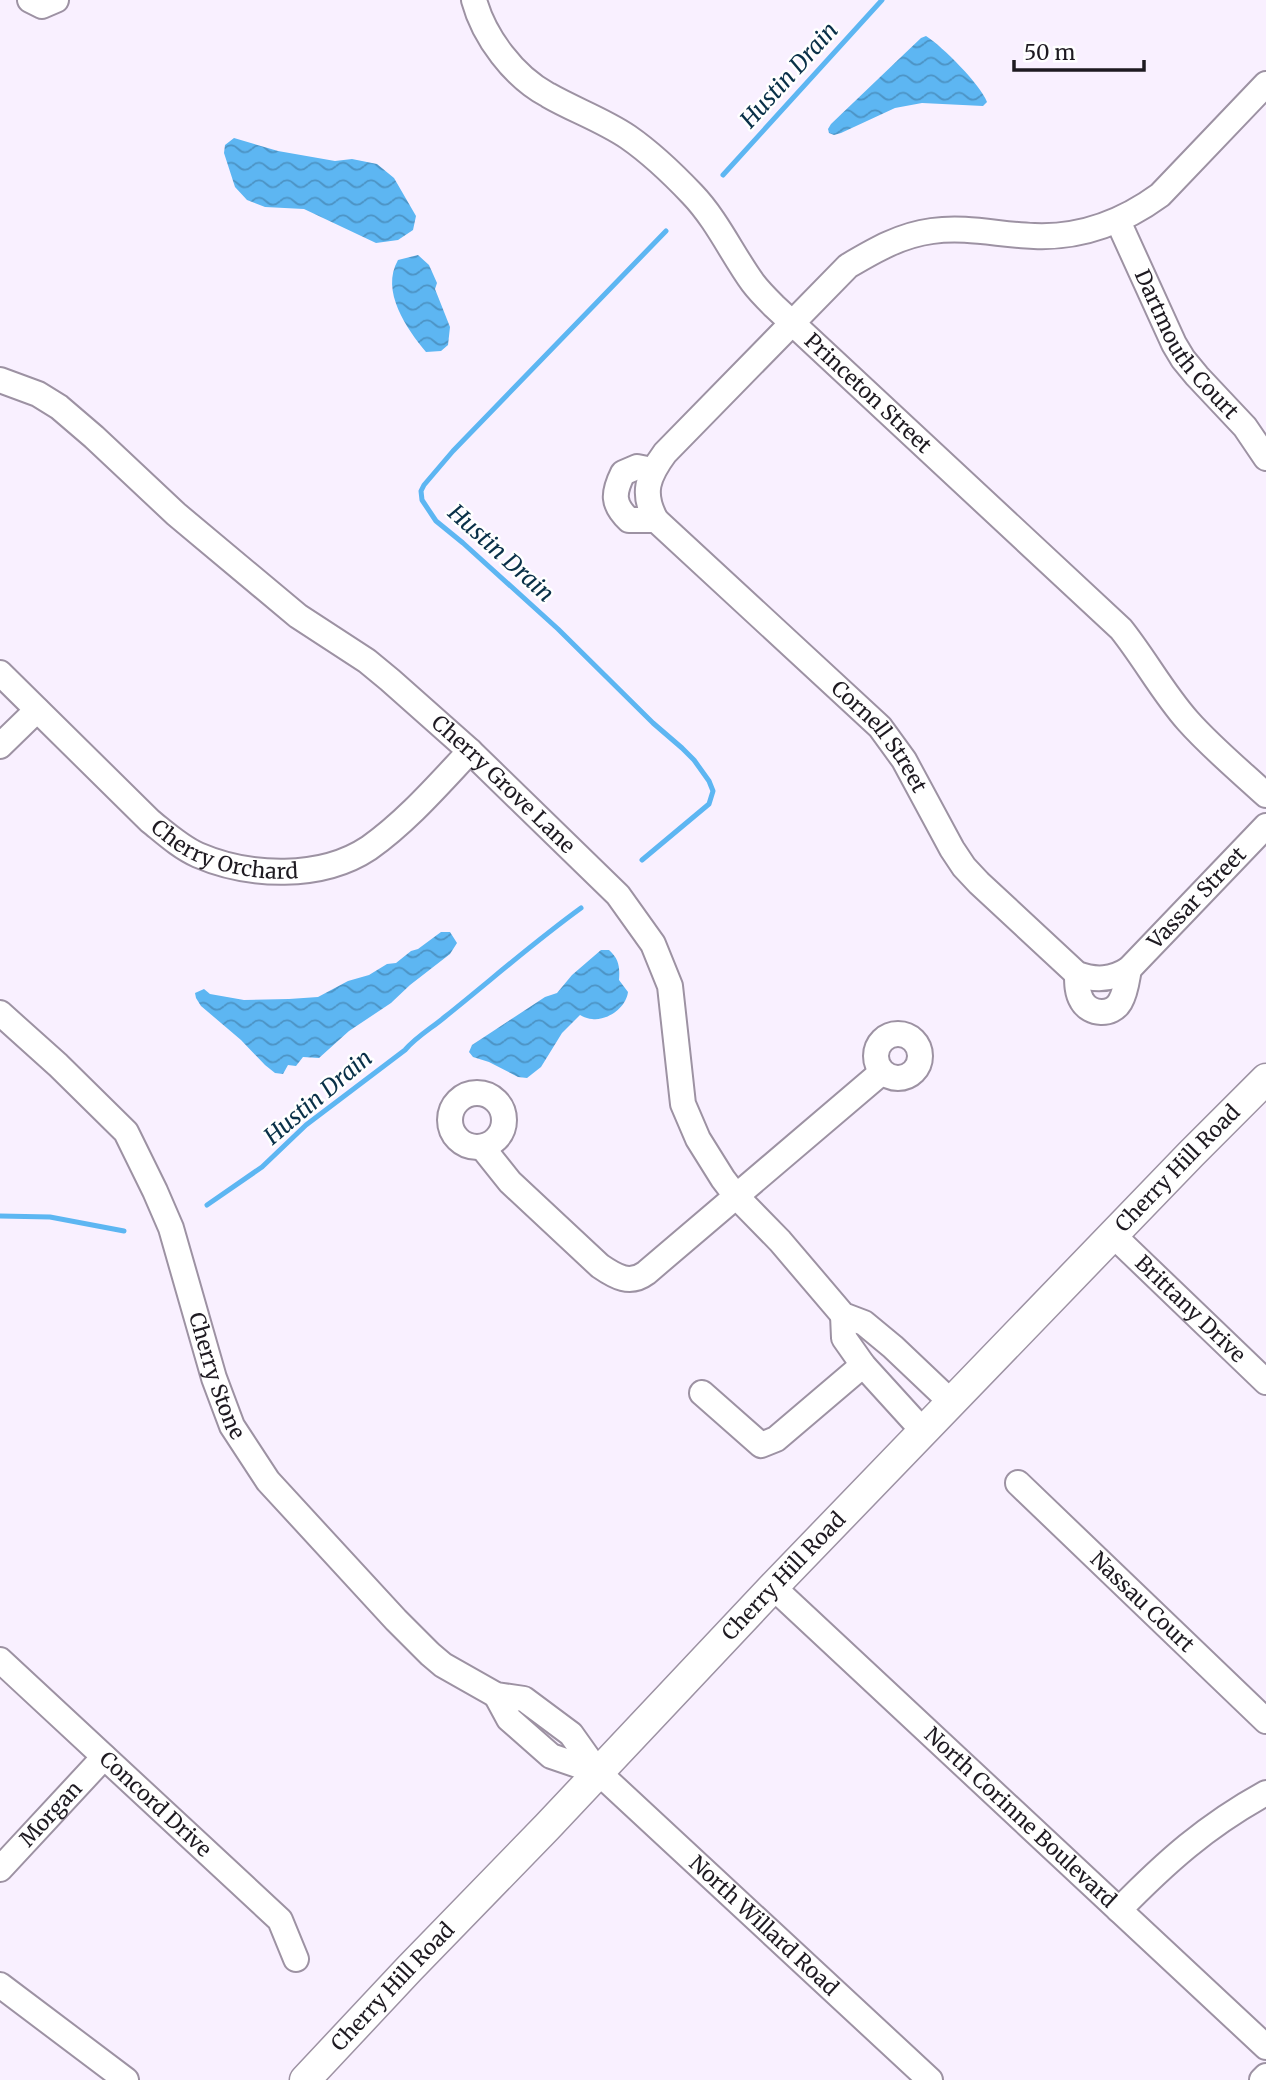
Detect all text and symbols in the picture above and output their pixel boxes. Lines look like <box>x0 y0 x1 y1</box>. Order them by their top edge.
water label: Hustin Drain <box>733 16 844 134</box>
scale bar <box>1014 28 1144 72</box>
text: 50 m <box>1024 39 1075 66</box>
street label: Dartmouth Court <box>1129 265 1245 425</box>
street label: Princeton Street <box>799 327 937 459</box>
water label: Hustin Drain <box>442 497 560 608</box>
street label: Cornell Street <box>826 675 933 797</box>
street label: Cherry Grove Lane <box>426 709 581 859</box>
street label: Cherry Orchard <box>146 813 299 885</box>
street label: Vassar Street <box>1141 841 1252 955</box>
water label: Hustin Drain <box>257 1043 378 1151</box>
street label: Cherry Hill Road <box>1109 1098 1246 1237</box>
street label: Brittany Drive <box>1130 1249 1251 1368</box>
street label: Cherry Stone <box>183 1309 251 1444</box>
street label: Cherry Hill Road <box>716 1506 851 1646</box>
street label: Nassau Court <box>1085 1546 1200 1658</box>
street label: North Corinne Boulevard <box>919 1721 1122 1913</box>
street label: Concord Drive <box>94 1745 217 1863</box>
street label: Morgan <box>14 1775 88 1852</box>
street label: North Willard Road <box>684 1850 845 2002</box>
street label: Cherry Hill Road <box>325 1916 460 2057</box>

